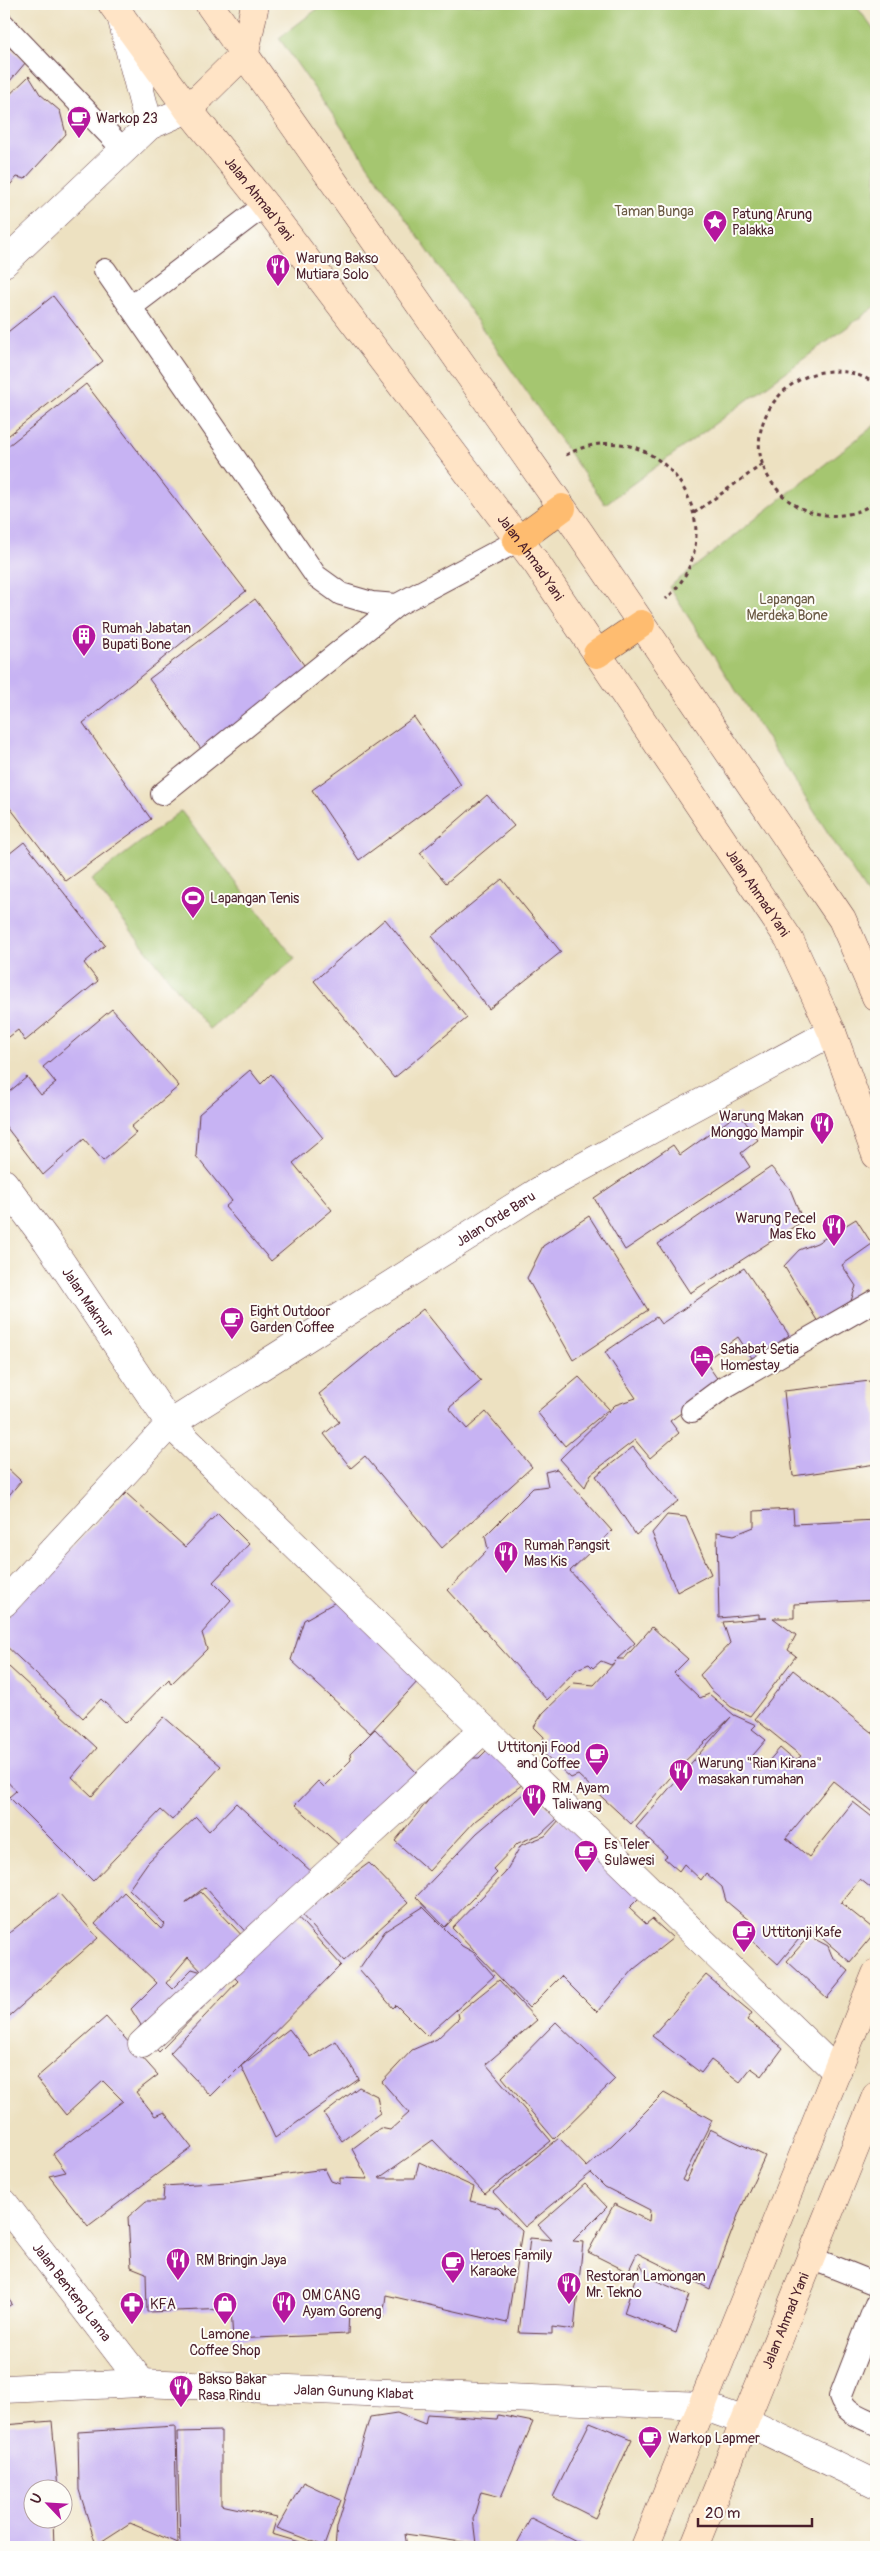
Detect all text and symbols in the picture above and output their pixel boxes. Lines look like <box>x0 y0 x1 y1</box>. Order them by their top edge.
cafe icon: Warkop 23 <box>66 105 92 139</box>
place label: Warkop 23 <box>96 110 158 127</box>
street label: Jalan Ahmad Yani <box>221 153 298 244</box>
park label: Taman Bunga <box>614 203 694 220</box>
place label: Patung Arung Palakka <box>732 206 812 239</box>
place icon: Patung Arung Palakka <box>702 209 728 243</box>
place label: Warung Bakso Mutiara Solo <box>296 250 379 283</box>
restaurant icon: Warung Bakso Mutiara Solo <box>265 253 291 287</box>
street label: Jalan Ahmad Yani <box>494 511 568 604</box>
park label: Lapangan Merdeka Bone <box>746 591 828 624</box>
place label: Rumah Jabatan Bupati Bone <box>102 620 191 653</box>
building icon: Rumah Jabatan Bupati Bone <box>71 623 97 657</box>
street label: Jalan Ahmad Yani <box>722 845 794 940</box>
sports icon: Lapangan Tenis <box>180 885 206 919</box>
place label: Lapangan Tenis <box>210 890 300 907</box>
place label: Warung Makan Monggo Mampir <box>711 1108 804 1141</box>
restaurant icon: Warung Makan Monggo Mampir <box>809 1111 835 1145</box>
street label: Jalan Orde Baru <box>453 1187 538 1250</box>
place label: Warung Pecel Mas Eko <box>736 1210 816 1243</box>
restaurant icon: Warung Pecel Mas Eko <box>821 1213 847 1247</box>
street label: Jalan Makmur <box>59 1264 118 1340</box>
place label: Eight Outdoor Garden Coffee <box>250 1303 334 1336</box>
cafe icon: Eight Outdoor Garden Coffee <box>219 1306 245 1340</box>
place label: Sahabat Setia Homestay <box>720 1341 799 1374</box>
hotel icon: Sahabat Setia Homestay <box>689 1344 715 1378</box>
place label: Rumah Pangsit Mas Kis <box>524 1537 610 1570</box>
restaurant icon: Rumah Pangsit Mas Kis <box>493 1540 519 1574</box>
place label: Uttitonji Food and Coffee <box>498 1739 580 1772</box>
cafe icon: Uttitonji Food and Coffee <box>584 1742 610 1776</box>
place label: Warung "Rian Kirana" masakan rumahan <box>698 1755 822 1788</box>
restaurant icon: Warung "Rian Kirana" masakan rumahan <box>668 1758 694 1792</box>
place label: RM. Ayam Taliwang <box>552 1780 609 1813</box>
restaurant icon: RM. Ayam Taliwang <box>521 1783 547 1817</box>
place label: Es Teler Sulawesi <box>604 1836 655 1869</box>
cafe icon: Es Teler Sulawesi <box>573 1839 599 1873</box>
cafe icon: Uttitonji Kafe <box>731 1919 757 1953</box>
place label: Uttitonji Kafe <box>762 1924 842 1941</box>
street label: Jalan Benteng Lama <box>29 2239 115 2345</box>
restaurant icon: RM Bringin Jaya <box>165 2247 191 2281</box>
place label: Heroes Family Karaoke <box>470 2247 552 2280</box>
cafe icon: Heroes Family Karaoke <box>440 2250 466 2284</box>
place label: RM Bringin Jaya <box>196 2252 286 2269</box>
place label: Restoran Lamongan Mr. Tekno <box>586 2268 706 2301</box>
street label: Jalan Ahmad Yani <box>758 2270 813 2371</box>
restaurant icon: Restoran Lamongan Mr. Tekno <box>556 2271 582 2305</box>
place label: OM CANG Ayam Goreng <box>302 2287 382 2320</box>
restaurant icon: OM CANG Ayam Goreng <box>271 2290 297 2324</box>
pharmacy icon: KFA <box>119 2291 145 2325</box>
shop icon: Lamone Coffee Shop <box>212 2291 238 2325</box>
place label: KFA <box>150 2296 176 2313</box>
place label: Lamone Coffee Shop <box>189 2326 261 2359</box>
place label: Bakso Bakar Rasa Rindu <box>198 2371 267 2404</box>
restaurant icon: Bakso Bakar Rasa Rindu <box>168 2374 194 2408</box>
street label: Jalan Gunung Klabat <box>293 2381 414 2403</box>
cafe icon: Warkop Lapmer <box>637 2425 663 2459</box>
place label: Warkop Lapmer <box>668 2430 760 2447</box>
north arrow <box>22 2478 72 2528</box>
text: U <box>27 2491 46 2507</box>
scale bar <box>698 2496 811 2528</box>
text: 20 m <box>705 2504 740 2523</box>

